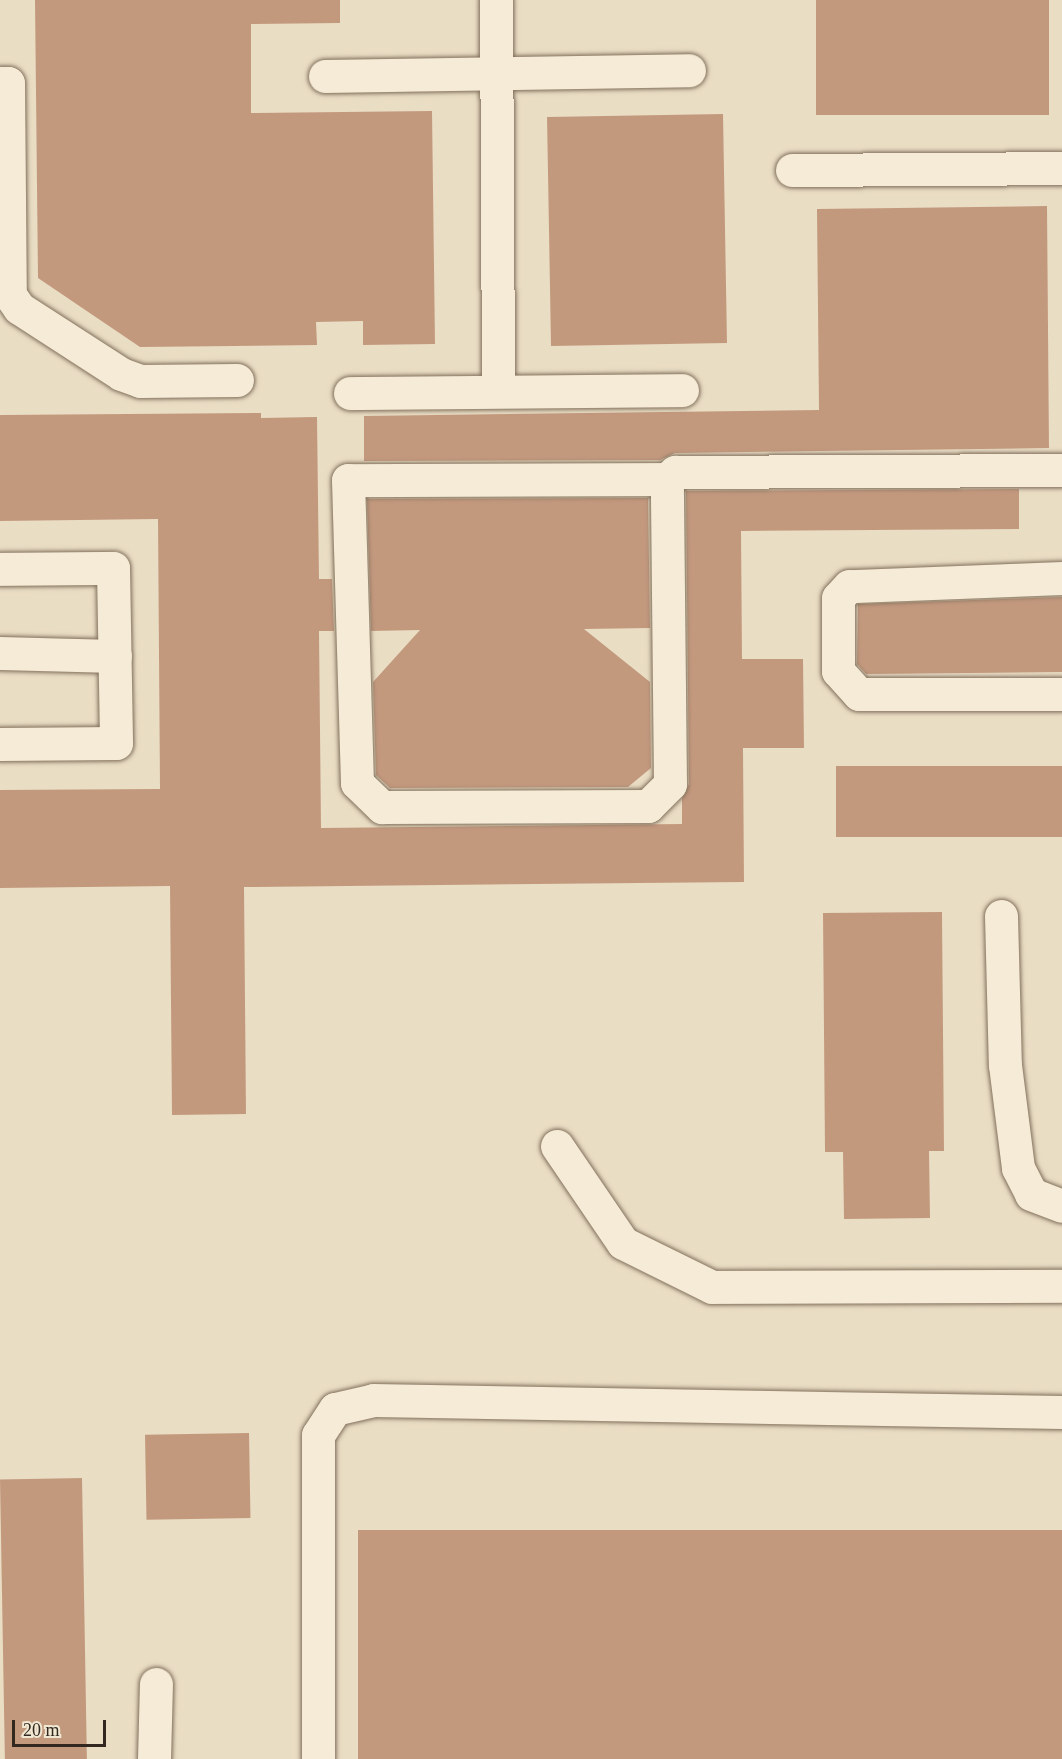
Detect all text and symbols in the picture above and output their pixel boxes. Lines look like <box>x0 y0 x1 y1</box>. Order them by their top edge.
scale bar <box>15 1708 110 1746</box>
text: 20 m <box>23 1720 60 1740</box>

